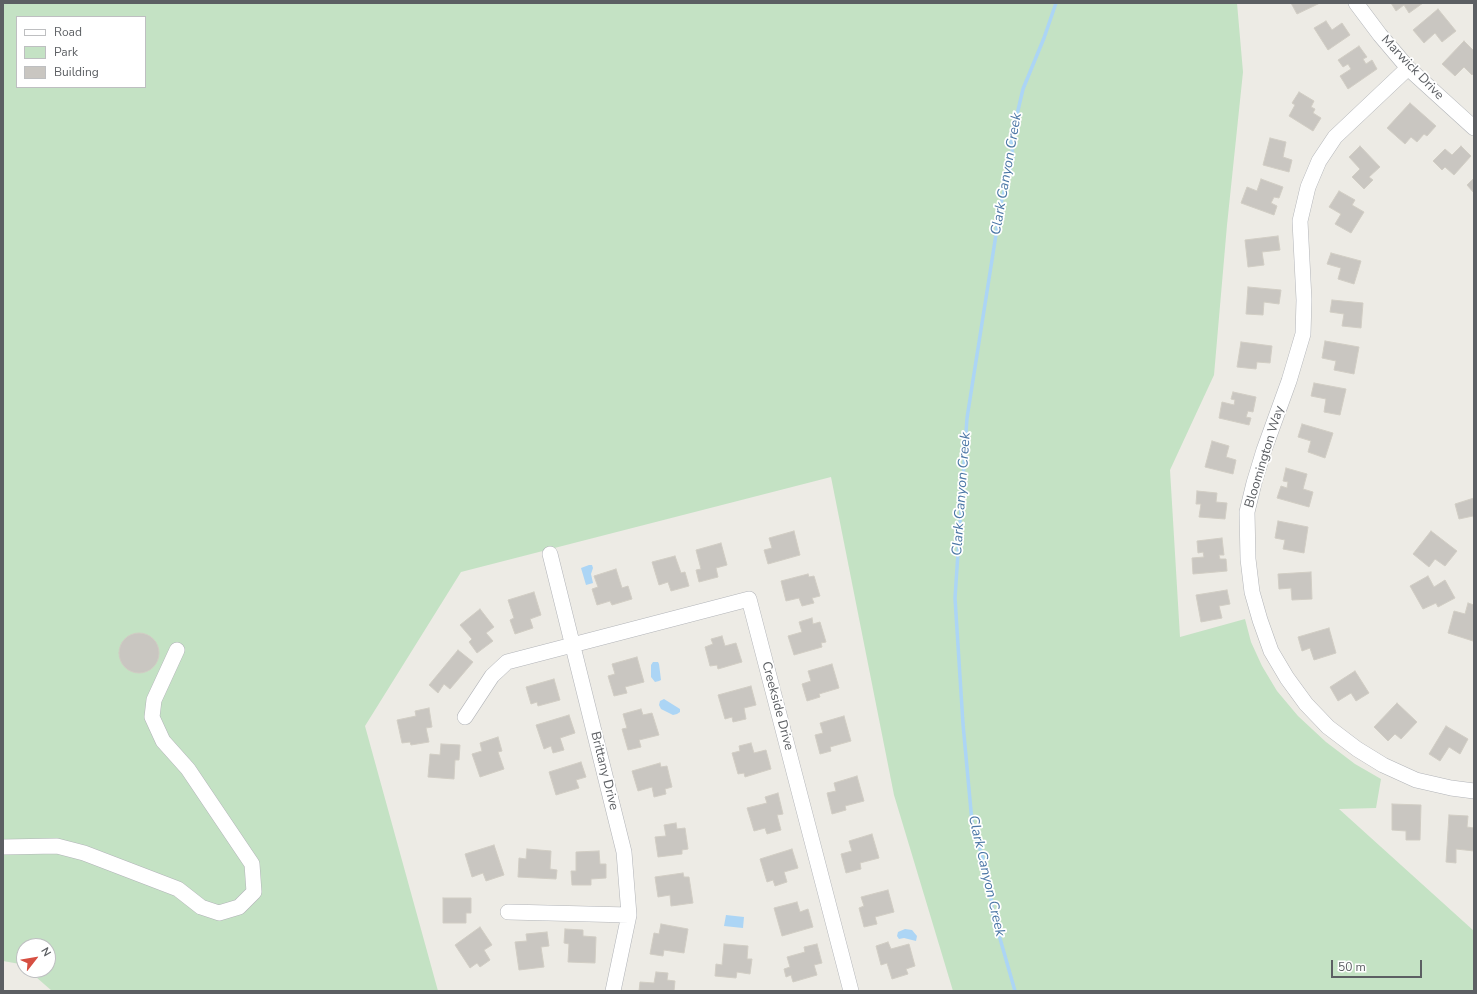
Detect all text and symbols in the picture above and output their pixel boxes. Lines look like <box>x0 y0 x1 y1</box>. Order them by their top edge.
legend <box>16 16 146 88</box>
text: Road <box>54 24 82 40</box>
street label: Marwick Drive <box>1377 32 1447 104</box>
text: Park <box>54 44 78 60</box>
text: Building <box>54 64 99 80</box>
water label: Clark Canyon Creek <box>988 112 1026 236</box>
street label: Bloomington Way <box>1242 404 1288 510</box>
water label: Clark Canyon Creek <box>949 432 975 556</box>
street label: Creekside Drive <box>758 660 796 752</box>
street label: Brittany Drive <box>587 730 621 812</box>
water label: Clark Canyon Creek <box>964 814 1008 938</box>
north arrow <box>16 938 56 978</box>
text: N <box>37 945 54 959</box>
scale bar <box>1333 952 1424 978</box>
text: 50 m <box>1338 959 1366 975</box>

